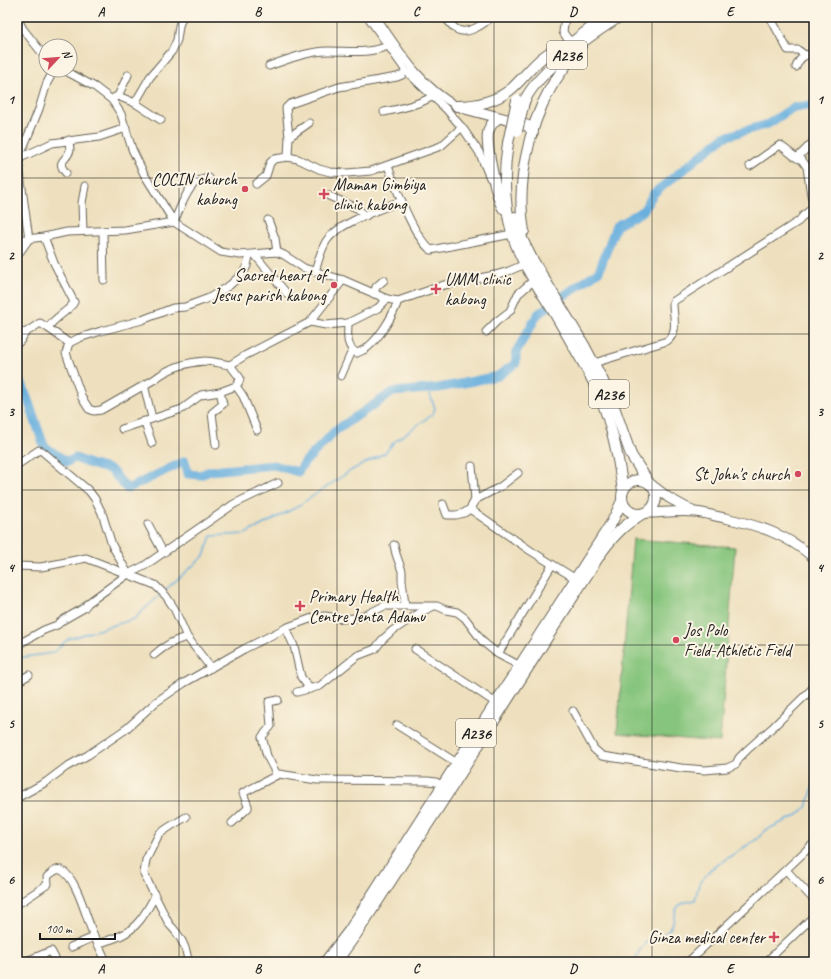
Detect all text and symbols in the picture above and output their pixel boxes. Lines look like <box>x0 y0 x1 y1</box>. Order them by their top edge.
text: A <box>98 4 106 20</box>
text: B <box>255 4 263 20</box>
text: C <box>413 4 421 20</box>
text: D <box>569 4 578 20</box>
text: E <box>727 4 736 20</box>
north arrow <box>38 38 78 78</box>
road number: A236 <box>547 41 587 69</box>
text: N <box>59 47 76 62</box>
text: 1 <box>8 92 16 108</box>
text: 1 <box>817 92 825 108</box>
place label: COCIN church kabong <box>152 169 238 210</box>
place label: Maman Gimbiya clinic kabong <box>333 174 426 215</box>
marker: COCIN church kabong <box>240 184 250 194</box>
marker: Maman Gimbiya clinic kabong <box>318 188 330 200</box>
text: 2 <box>8 248 15 264</box>
text: 2 <box>817 248 824 264</box>
place label: Sacred heart of Jesus parish kabong <box>212 265 330 306</box>
place label: UMM clinic kabong <box>445 269 512 310</box>
marker: Sacred heart of Jesus parish kabong <box>329 280 339 290</box>
marker: UMM clinic kabong <box>430 283 442 295</box>
road number: A236 <box>589 380 629 408</box>
text: 3 <box>8 404 15 420</box>
text: 3 <box>817 404 824 420</box>
place label: St John's church <box>693 464 790 485</box>
marker: St John's church <box>793 469 803 479</box>
text: 4 <box>8 560 16 576</box>
text: 4 <box>817 560 825 576</box>
place label: Primary Health Centre Jenta Adamu <box>309 586 427 627</box>
marker: Primary Health Centre Jenta Adamu <box>294 600 306 612</box>
place label: Jos Polo Field-Athletic Field <box>683 620 793 661</box>
marker: Jos Polo Field-Athletic Field <box>671 635 681 645</box>
text: 5 <box>8 716 15 732</box>
text: 5 <box>817 716 824 732</box>
road number: A236 <box>456 719 496 747</box>
text: 6 <box>8 872 15 888</box>
text: 6 <box>817 872 824 888</box>
scale bar <box>40 915 115 941</box>
text: 100 m <box>46 921 73 937</box>
place label: Ginza medical center <box>648 927 767 948</box>
marker: Ginza medical center <box>768 931 780 943</box>
text: A <box>98 961 106 977</box>
text: B <box>255 961 263 977</box>
text: C <box>413 961 421 977</box>
text: D <box>569 961 578 977</box>
text: E <box>727 961 736 977</box>

